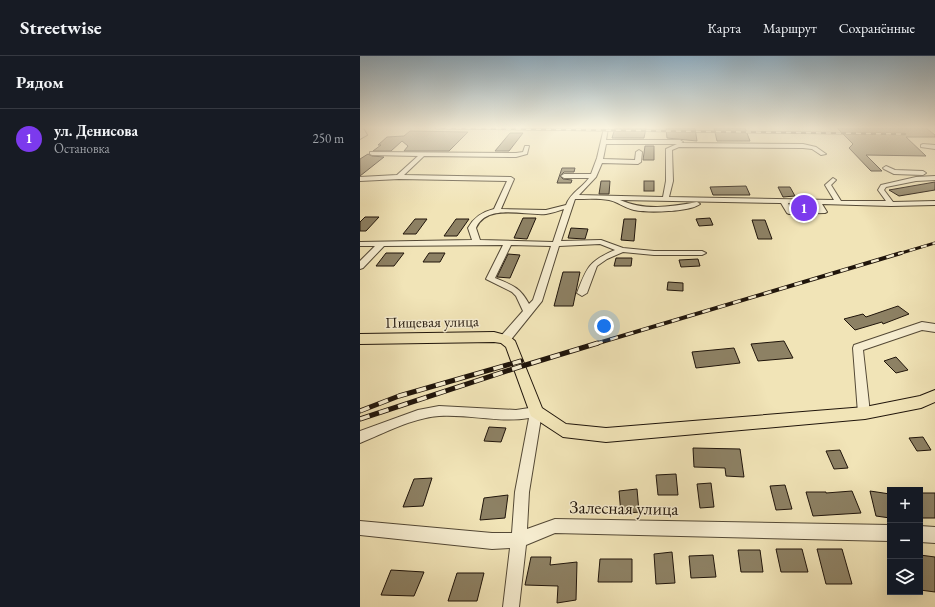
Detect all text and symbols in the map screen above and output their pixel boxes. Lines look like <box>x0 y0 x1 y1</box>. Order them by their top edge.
text: Streetwise <box>20 15 102 40</box>
text: Карта <box>708 19 741 37</box>
text: Маршрут <box>763 19 817 37</box>
text: Сохранённые <box>839 19 915 37</box>
text: Рядом <box>16 71 64 93</box>
text: ул. Денисова <box>54 121 138 140</box>
text: 1 <box>26 130 32 147</box>
text: 250 m <box>313 130 344 147</box>
text: Остановка <box>54 140 110 157</box>
pin: 1 <box>791 193 817 223</box>
street label: Пищевая улица <box>385 311 479 332</box>
your location <box>594 316 614 336</box>
map controls <box>887 487 923 595</box>
button: + <box>887 487 923 523</box>
street label: Залесная улица <box>569 495 680 520</box>
button: − <box>887 523 923 559</box>
button: layers <box>887 559 923 595</box>

